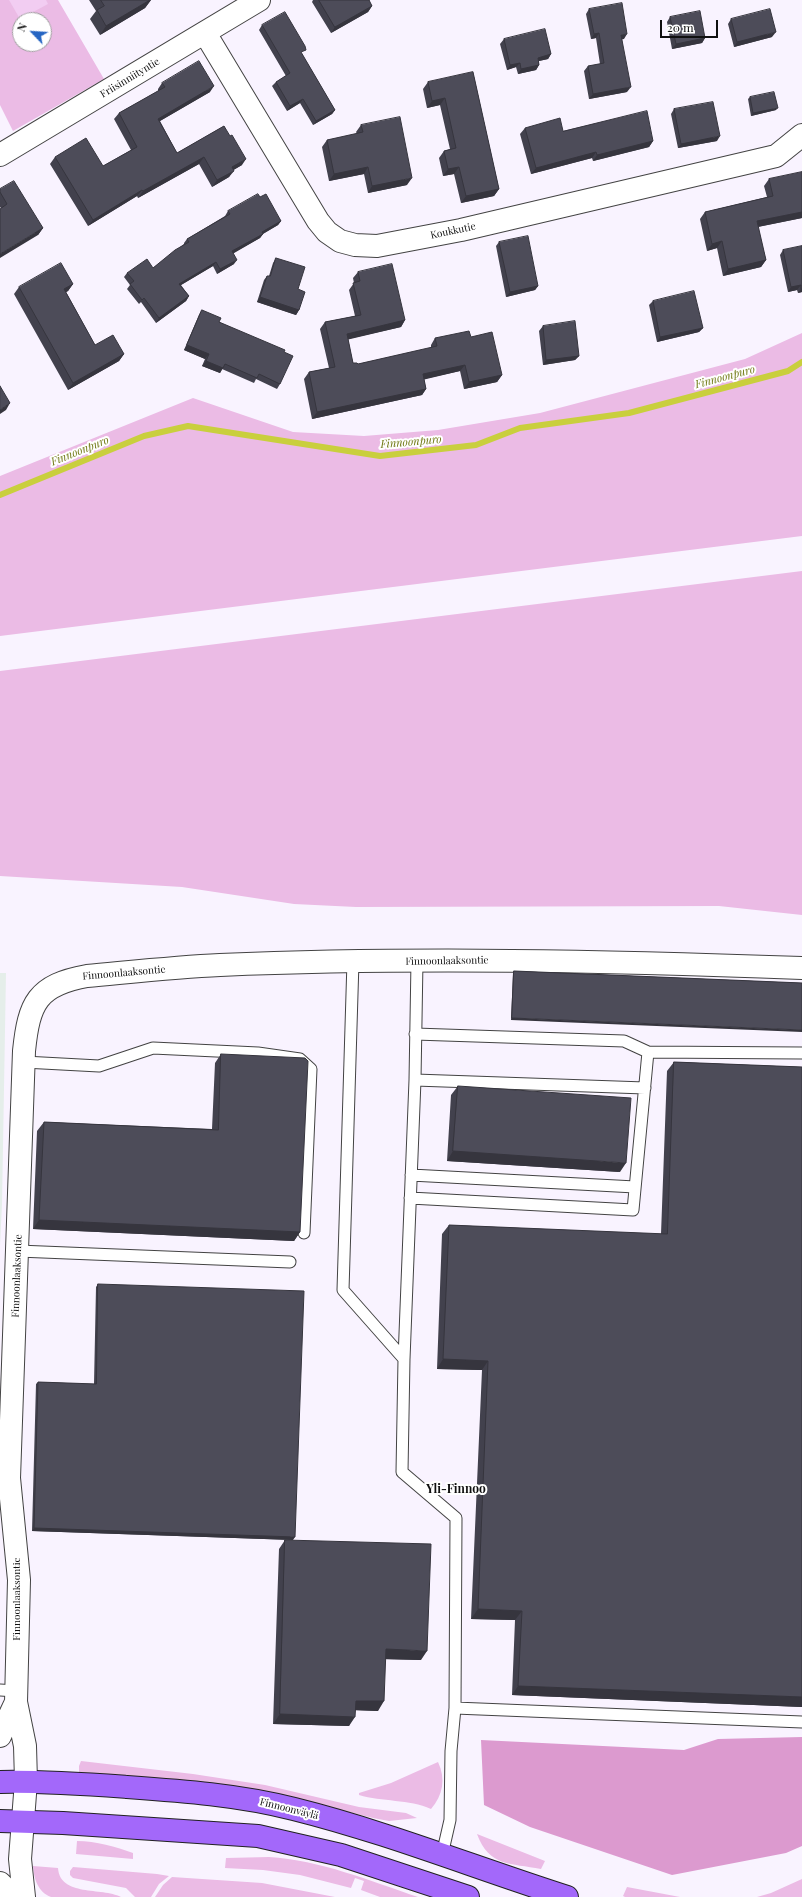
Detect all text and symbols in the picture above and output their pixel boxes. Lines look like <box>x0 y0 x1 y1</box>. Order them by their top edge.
north arrow <box>12 12 52 52</box>
scale bar <box>662 12 720 38</box>
text: 20 m <box>667 19 694 35</box>
text: N <box>13 20 30 34</box>
street label: Friisinniityntie <box>98 56 162 100</box>
street label: Koukkutie <box>429 220 477 242</box>
water label: Finnoonpuro <box>694 363 756 391</box>
water label: Finnoonpuro <box>49 433 111 469</box>
water label: Finnoonpuro <box>380 433 442 451</box>
street label: Finnoonlaaksontie <box>405 954 489 968</box>
street label: Finnoonlaaksontie <box>82 963 166 983</box>
street label: Finnoonlaaksontie <box>10 1234 24 1318</box>
district label: Yli-Finnoo <box>426 1482 486 1496</box>
street label: Finnoonlaaksontie <box>11 1557 23 1641</box>
street label: Finnoonväylä <box>259 1796 319 1822</box>

